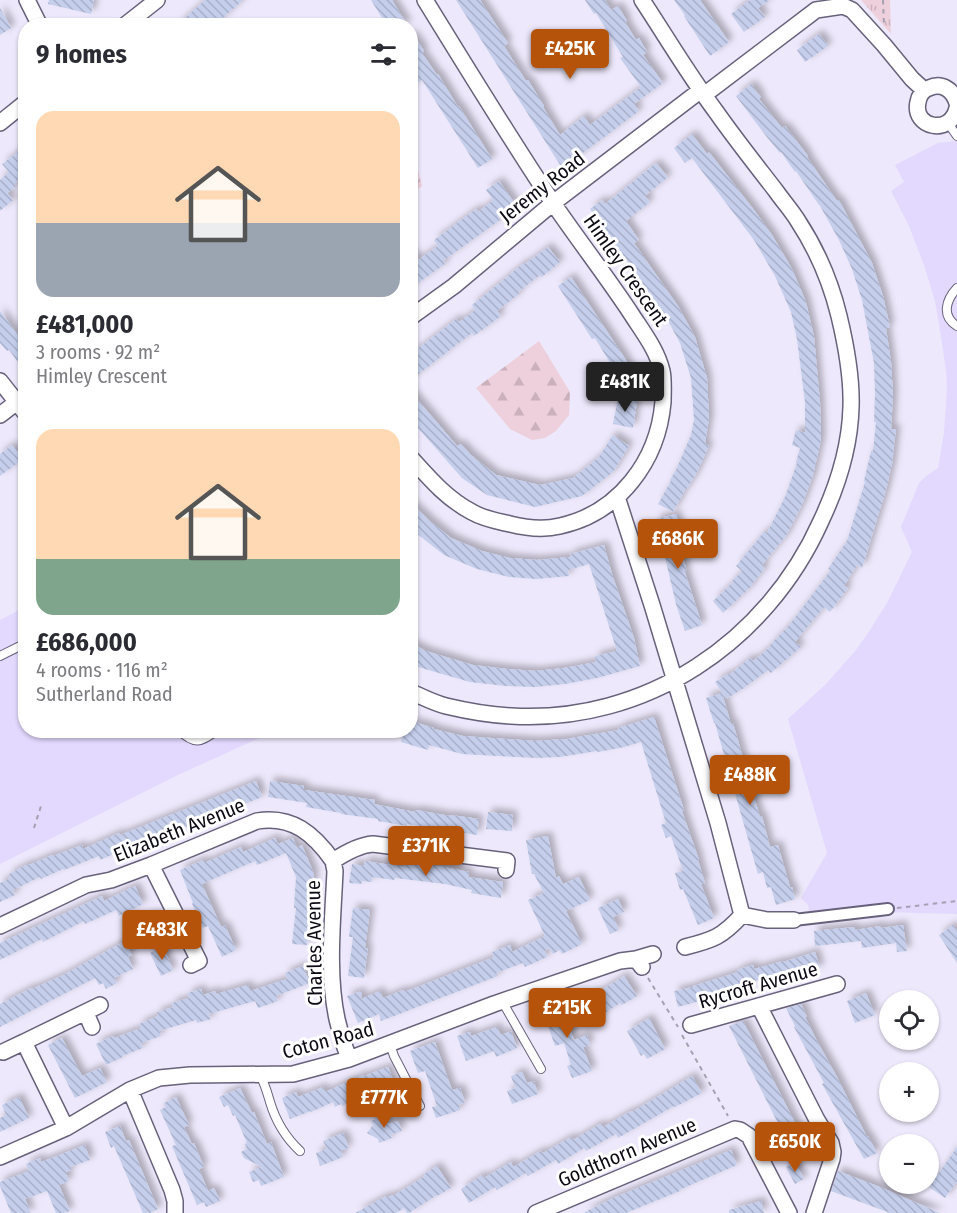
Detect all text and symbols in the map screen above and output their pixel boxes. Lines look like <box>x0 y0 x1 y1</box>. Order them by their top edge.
pin: £425K <box>528 29 612 80</box>
text: £425K <box>545 36 595 60</box>
icon: filters <box>367 38 400 71</box>
text: 9 homes <box>36 39 127 70</box>
street label: Jeremy Road <box>494 146 590 228</box>
icon: home <box>164 150 272 258</box>
street label: Himley Crescent <box>579 209 674 331</box>
text: £481,000 <box>36 309 134 340</box>
text: 3 rooms · 92 m² <box>36 340 160 364</box>
pin: £481K <box>583 362 667 413</box>
text: Himley Crescent <box>36 364 167 388</box>
text: £481K <box>600 369 650 393</box>
icon: home <box>164 468 272 576</box>
pin: £686K <box>636 519 720 570</box>
text: £686K <box>652 526 704 550</box>
text: £686,000 <box>36 627 137 658</box>
text: 4 rooms · 116 m² <box>36 658 168 682</box>
text: Sutherland Road <box>36 682 173 706</box>
pin: £488K <box>708 755 792 806</box>
text: £488K <box>724 762 776 786</box>
street label: Elizabeth Avenue <box>110 793 248 867</box>
pin: £371K <box>384 826 468 877</box>
text: £371K <box>402 833 450 857</box>
street label: Charles Avenue <box>301 880 327 1006</box>
pin: £483K <box>120 910 204 961</box>
text: £483K <box>136 917 188 941</box>
street label: Rycroft Avenue <box>696 957 820 1013</box>
pin: £215K <box>525 988 609 1039</box>
map controls <box>879 990 939 1194</box>
button: locate <box>879 990 939 1050</box>
text: £215K <box>543 995 591 1019</box>
street label: Coton Road <box>280 1016 376 1064</box>
button: + <box>879 1062 939 1122</box>
pin: £777K <box>342 1078 426 1129</box>
text: £777K <box>360 1085 408 1109</box>
street label: Goldthorn Avenue <box>554 1112 700 1192</box>
pin: £650K <box>753 1122 837 1173</box>
text: £650K <box>769 1129 821 1153</box>
button: − <box>879 1134 939 1194</box>

